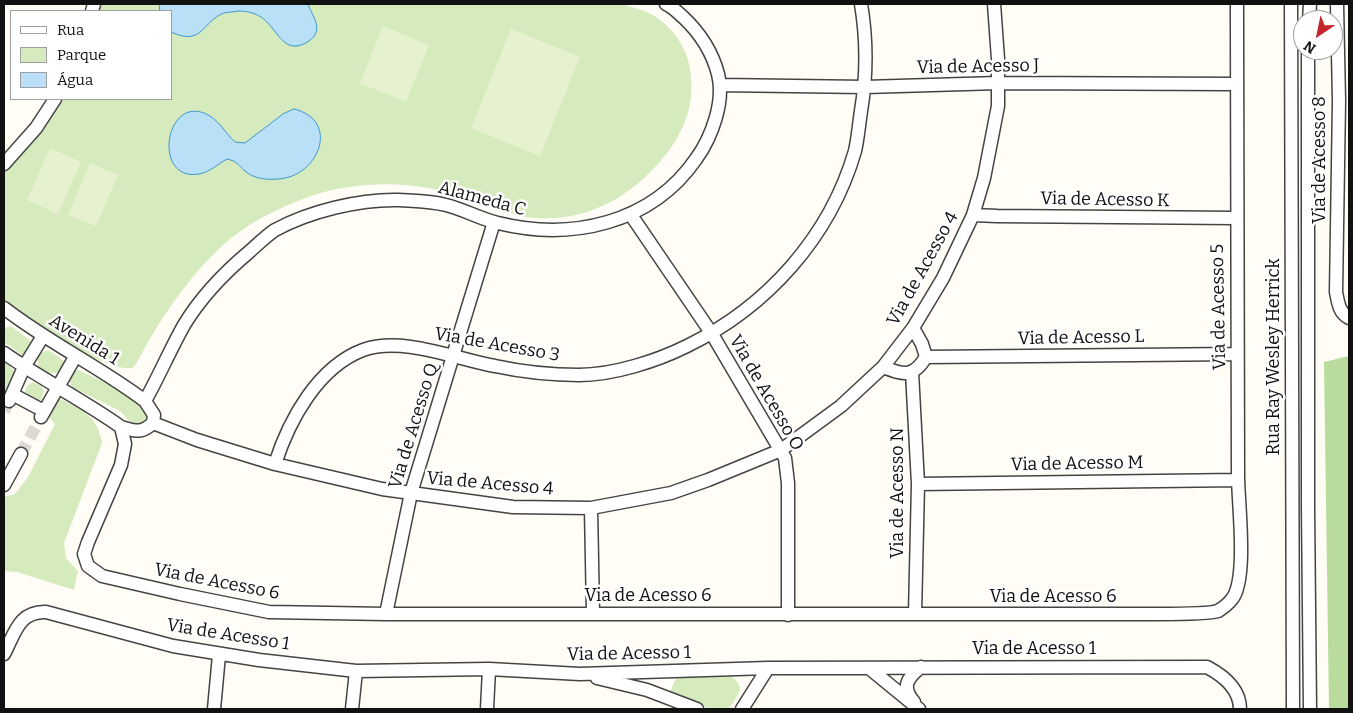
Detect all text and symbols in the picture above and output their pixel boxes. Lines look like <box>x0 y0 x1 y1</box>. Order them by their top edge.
legend <box>10 10 172 100</box>
north arrow <box>1293 10 1343 60</box>
text: Rua <box>57 21 84 39</box>
text: N <box>1301 37 1319 57</box>
text: Parque <box>57 46 106 64</box>
street label: Via de Acesso J <box>917 55 1039 79</box>
text: Água <box>57 71 93 89</box>
street label: Via de Acesso 8 <box>1309 96 1331 224</box>
street label: Alameda C <box>436 177 528 221</box>
street label: Via de Acesso K <box>1040 188 1170 212</box>
street label: Via de Acesso 4 <box>883 208 963 330</box>
street label: Via de Acesso 5 <box>1207 244 1231 370</box>
street label: Rua Ray Wesley Herrick <box>1263 258 1285 456</box>
street label: Avenida 1 <box>45 310 123 370</box>
street label: Via de Acesso 3 <box>433 323 561 367</box>
street label: Via de Acesso L <box>1018 326 1144 350</box>
street label: Via de Acesso O <box>724 331 808 455</box>
street label: Via de Acesso Q <box>385 361 443 491</box>
street label: Via de Acesso N <box>887 428 909 558</box>
street label: Via de Acesso M <box>1010 452 1144 476</box>
street label: Via de Acesso 4 <box>426 468 554 500</box>
street label: Via de Acesso 6 <box>152 559 282 605</box>
street label: Via de Acesso 6 <box>584 585 712 607</box>
street label: Via de Acesso 6 <box>989 586 1117 608</box>
street label: Via de Acesso 1 <box>165 615 291 655</box>
street label: Via de Acesso 1 <box>972 638 1096 660</box>
street label: Via de Acesso 1 <box>567 642 691 666</box>

